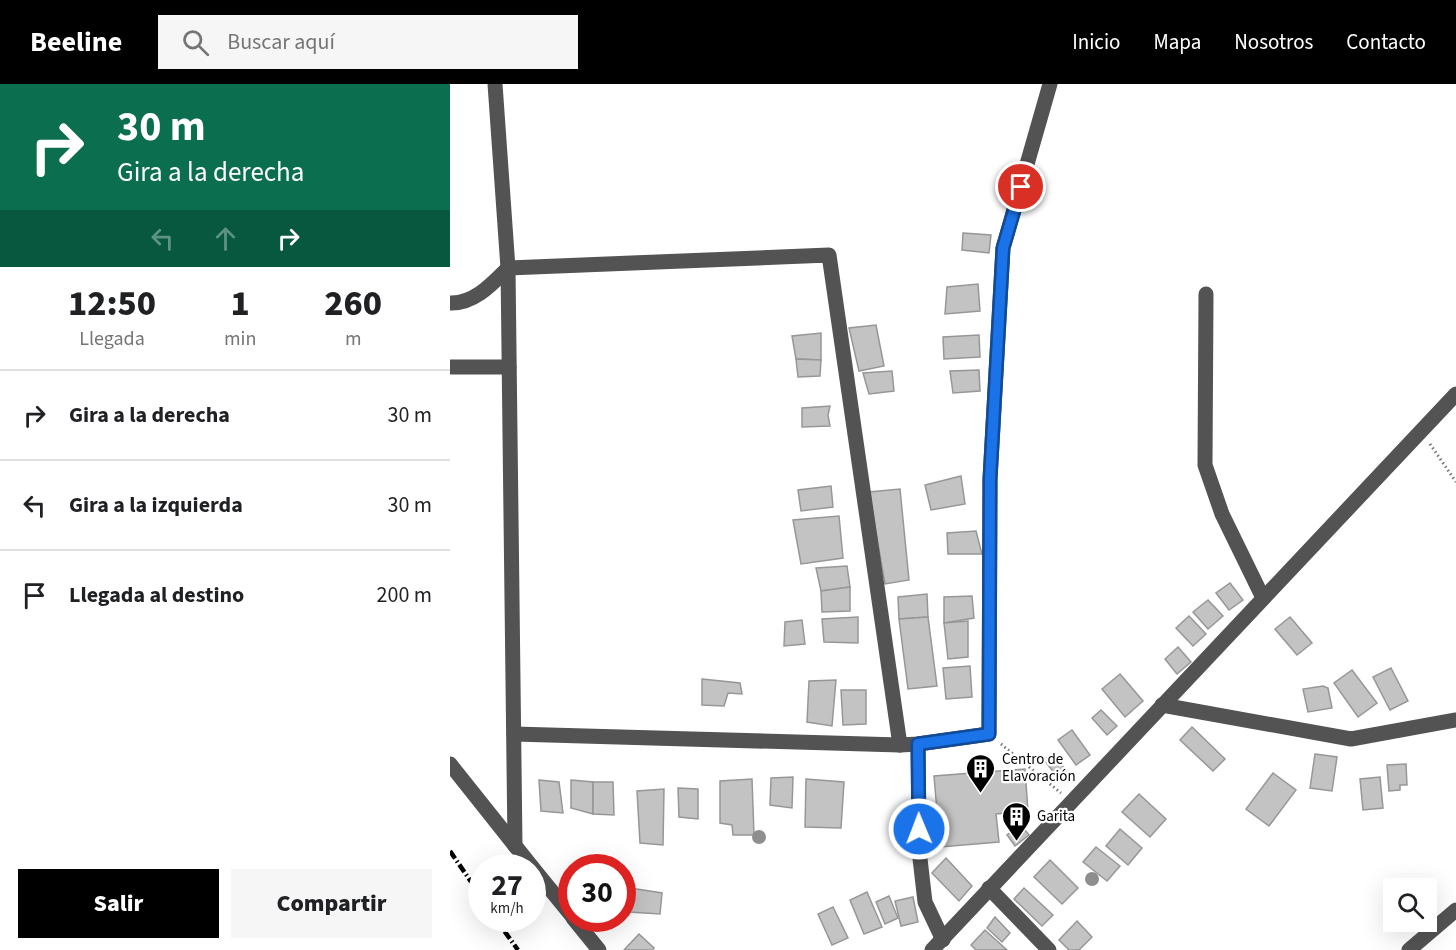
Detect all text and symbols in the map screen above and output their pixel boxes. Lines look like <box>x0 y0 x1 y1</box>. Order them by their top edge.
search box <box>158 15 578 69</box>
text: Beeline <box>30 22 122 62</box>
icon: search <box>179 26 212 59</box>
text: Buscar aquí <box>227 26 335 58</box>
text: Inicio <box>1072 27 1120 57</box>
text: Mapa <box>1153 27 1201 57</box>
text: Nosotros <box>1234 27 1313 57</box>
text: Contacto <box>1346 27 1426 57</box>
text: 30 m <box>117 97 206 157</box>
icon: right <box>18 108 96 186</box>
text: Gira a la derecha <box>117 153 304 192</box>
pin <box>995 161 1046 212</box>
icon: arrive <box>1004 170 1037 203</box>
icon: left <box>146 222 179 255</box>
icon: ahead <box>209 222 242 255</box>
icon: right <box>272 222 305 255</box>
text: 12:50 <box>68 278 156 329</box>
text: 1 <box>231 278 250 329</box>
text: 260 <box>324 278 382 329</box>
text: Llegada <box>79 325 145 353</box>
text: min <box>224 325 256 353</box>
text: m <box>345 325 361 353</box>
icon: right <box>18 399 51 432</box>
text: Gira a la derecha <box>69 399 230 431</box>
text: 30 m <box>387 399 432 431</box>
icon: left <box>18 489 51 522</box>
text: Gira a la izquierda <box>69 489 243 521</box>
text: 30 m <box>387 489 432 521</box>
icon: arrive <box>18 579 51 612</box>
text: Llegada al destino <box>69 579 244 611</box>
text: 200 m <box>377 579 432 611</box>
place label: Centro de Elavoración <box>1002 749 1076 787</box>
building icon: Centro de Elavoración <box>965 752 997 794</box>
position arrow <box>887 797 951 861</box>
building icon: Garita <box>1000 800 1032 842</box>
place label: Garita <box>1037 806 1075 827</box>
speed limit sign: 30 <box>558 854 636 932</box>
text: 27 <box>491 864 523 907</box>
button: Salir <box>18 869 219 938</box>
button: Compartir <box>231 869 432 938</box>
map controls <box>1383 878 1437 932</box>
button: search <box>1383 878 1437 932</box>
text: km/h <box>490 898 524 919</box>

